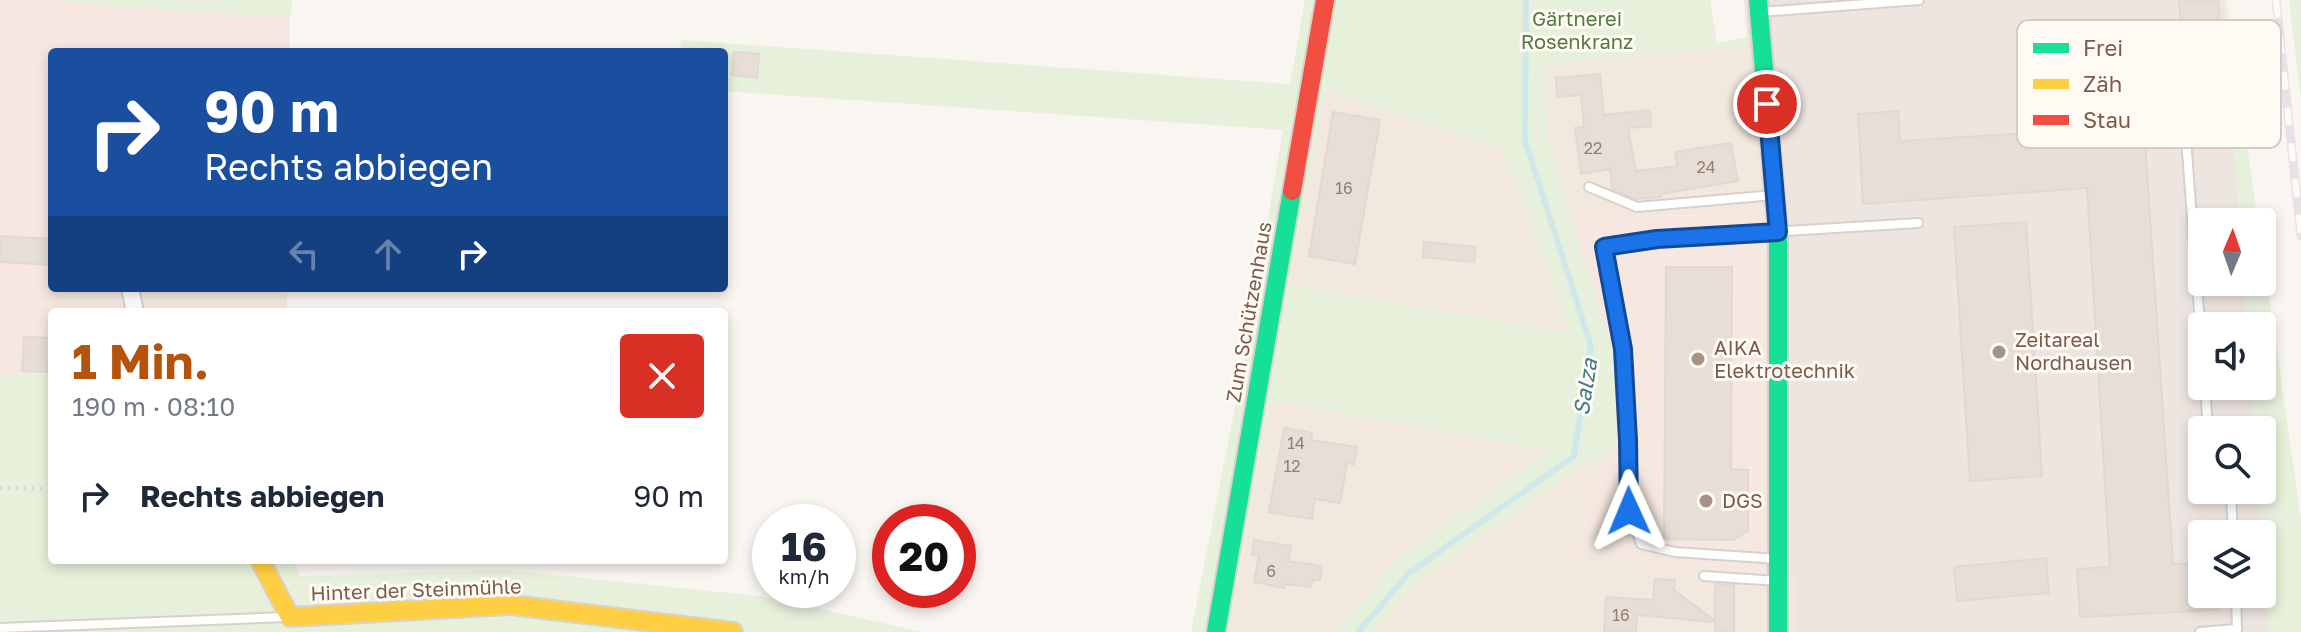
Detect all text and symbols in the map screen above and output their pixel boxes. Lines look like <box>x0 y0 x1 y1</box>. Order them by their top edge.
park label: Gärtnerei Rosenkranz <box>1521 6 1633 53</box>
legend <box>2017 20 2281 148</box>
text: Frei <box>2083 34 2123 61</box>
pin <box>1733 70 1801 138</box>
text: Zäh <box>2083 70 2122 97</box>
text: 90 m <box>204 77 339 144</box>
icon: right <box>72 80 176 184</box>
icon: arrive <box>1745 82 1789 126</box>
text: Stau <box>2083 106 2131 133</box>
house number: 22 <box>1584 138 1602 158</box>
text: Rechts abbiegen <box>204 145 493 188</box>
house number: 24 <box>1696 157 1716 177</box>
house number: 16 <box>1335 178 1353 198</box>
north arrow <box>2188 208 2276 296</box>
map controls <box>2188 208 2276 608</box>
street label: Zum Schützenhaus <box>1220 219 1276 404</box>
icon: left <box>282 232 326 276</box>
icon: ahead <box>366 232 410 276</box>
icon: right <box>450 232 494 276</box>
button: sound <box>2188 312 2276 400</box>
place label: Zeitareal Nordhausen <box>2015 327 2132 374</box>
text: 1 Min. <box>72 332 209 390</box>
button: close <box>620 334 704 418</box>
place label: AIKA Elektrotechnik <box>1714 335 1855 382</box>
marker: Zeitareal Nordhausen <box>1990 343 2008 361</box>
marker: AIKA Elektrotechnik <box>1689 350 1707 368</box>
water label: Salza <box>1567 355 1603 417</box>
text: 190 m · 08:10 <box>72 391 235 422</box>
button: search <box>2188 416 2276 504</box>
house number: 14 <box>1287 433 1305 453</box>
house number: 12 <box>1283 456 1301 476</box>
position arrow <box>1587 469 1671 553</box>
icon: right <box>72 474 116 518</box>
text: Rechts abbiegen <box>140 478 384 514</box>
text: 90 m <box>633 478 704 514</box>
place label: DGS <box>1722 488 1763 512</box>
marker: DGS <box>1697 492 1715 510</box>
speed limit sign: 20 <box>872 504 976 608</box>
button: layers <box>2188 520 2276 608</box>
text: 16 <box>781 522 827 570</box>
house number: 6 <box>1266 561 1276 581</box>
text: km/h <box>779 564 829 588</box>
street label: Hinter der Steinmühle <box>310 573 522 605</box>
house number: 16 <box>1612 605 1630 625</box>

